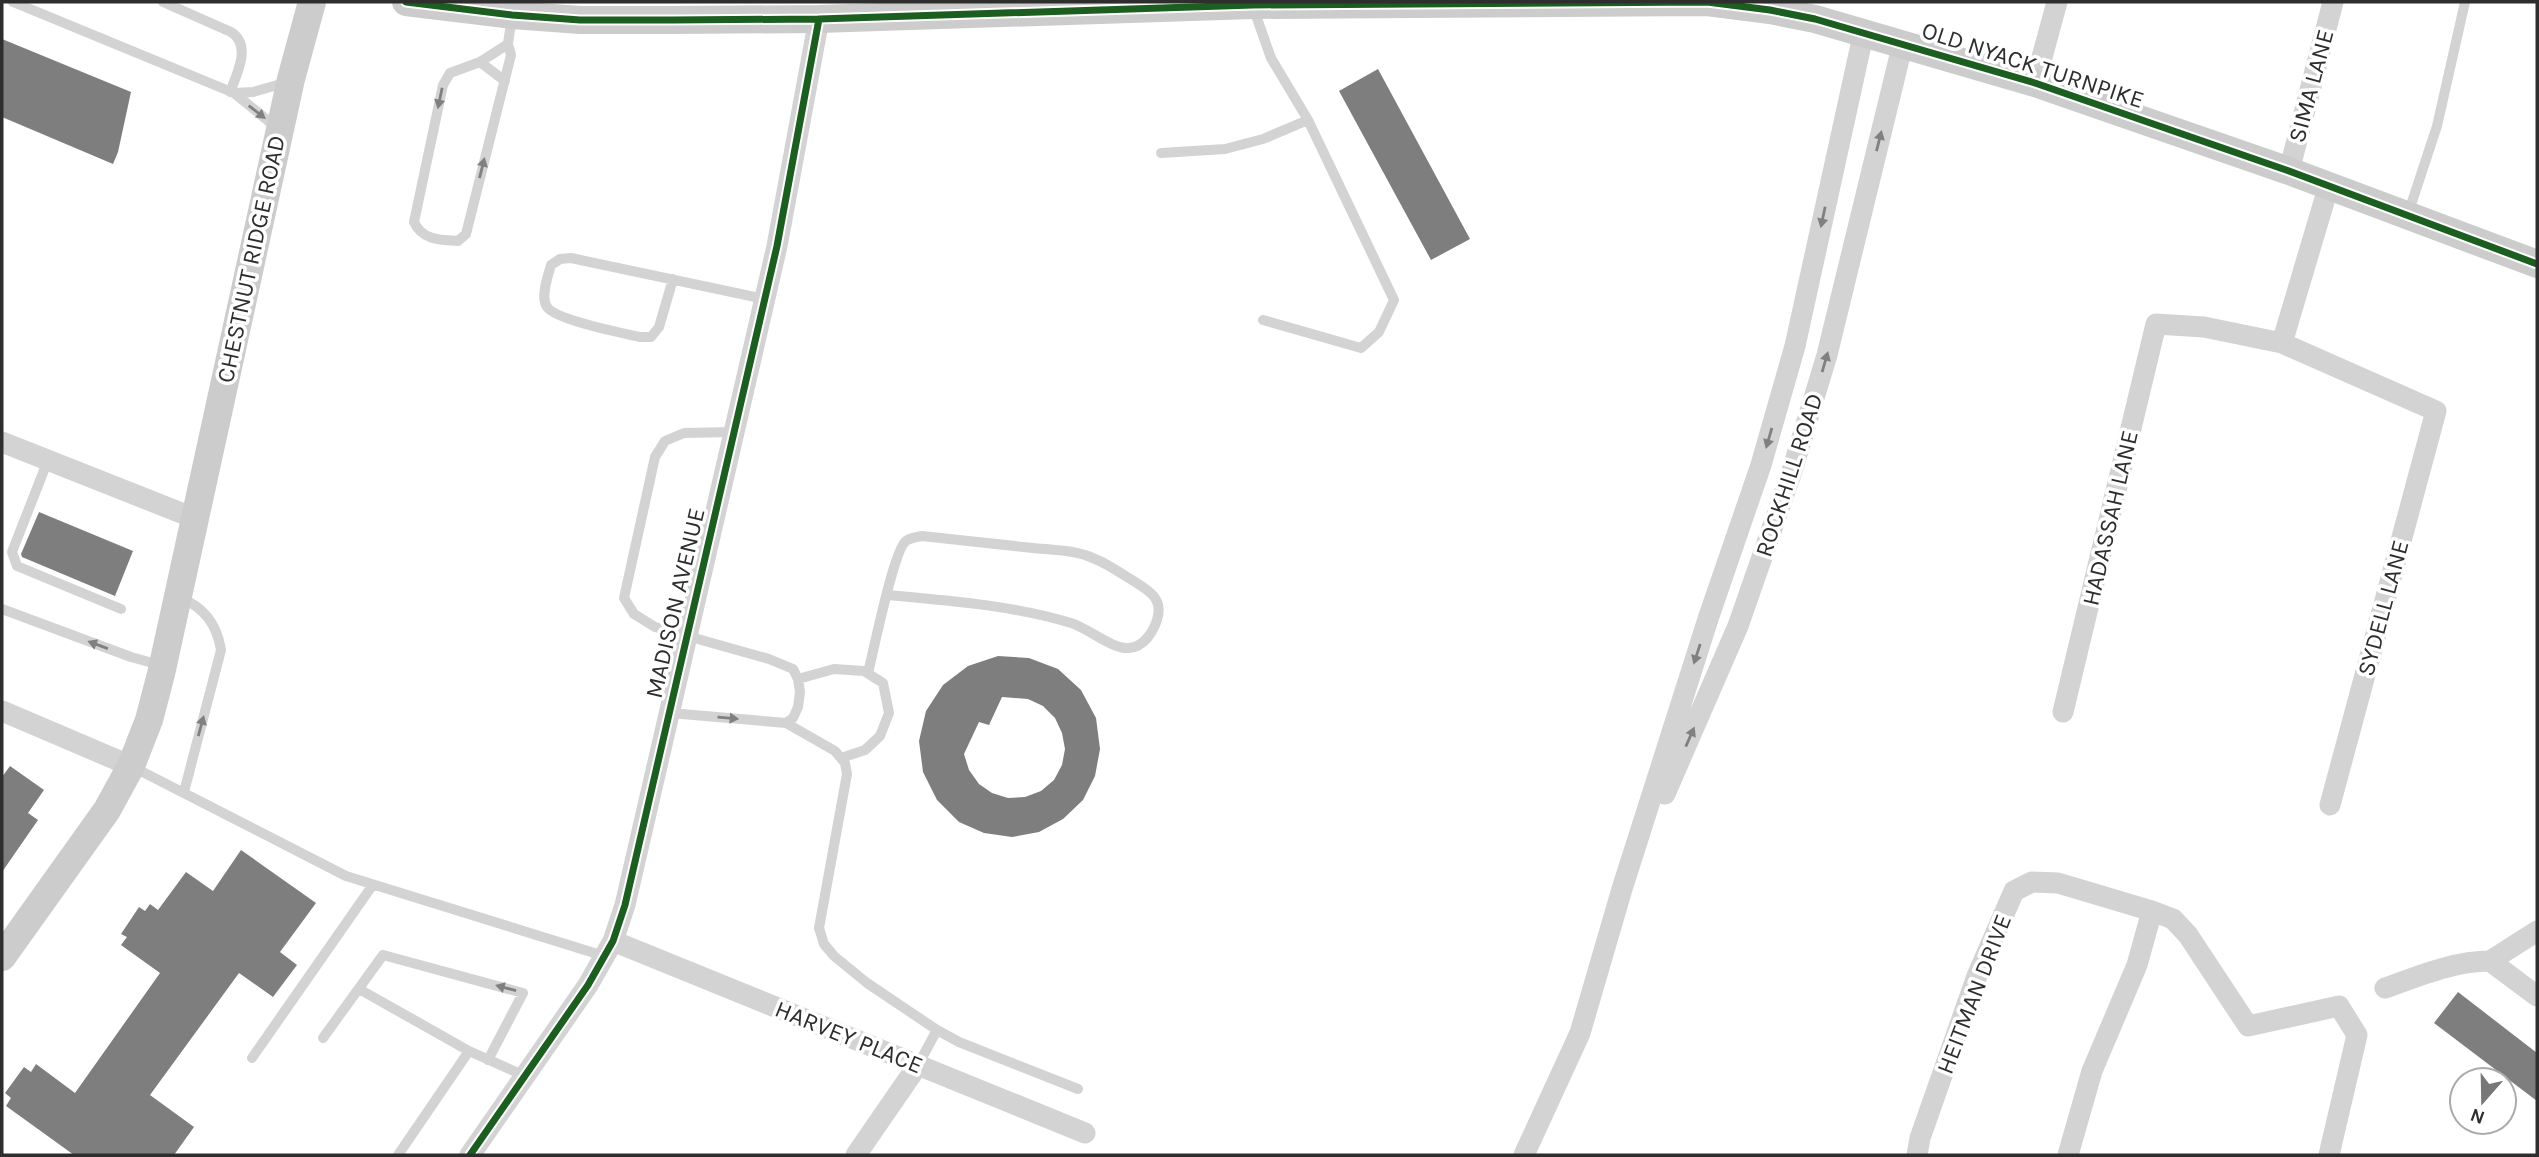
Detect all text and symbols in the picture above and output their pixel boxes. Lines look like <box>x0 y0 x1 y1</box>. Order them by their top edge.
street label: OLD NYACK TURNPIKE <box>1918 16 2148 114</box>
street label: SIMA LANE <box>2282 26 2340 146</box>
one-way arrow <box>434 87 445 109</box>
one-way arrow <box>247 104 265 119</box>
one-way arrow <box>1874 130 1885 152</box>
street label: CHESTNUT RIDGE ROAD <box>211 133 291 385</box>
one-way arrow <box>477 156 488 178</box>
one-way arrow <box>1817 207 1828 229</box>
one-way arrow <box>1820 351 1830 372</box>
street label: ROCKHILL ROAD <box>1749 390 1829 560</box>
one-way arrow <box>1763 428 1774 450</box>
street label: HADASSAH LANE <box>2076 428 2144 608</box>
street label: MADISON AVENUE <box>639 505 711 701</box>
street label: SYDELL LANE <box>2351 537 2415 679</box>
one-way arrow <box>88 639 109 650</box>
one-way arrow <box>1691 644 1702 665</box>
one-way arrow <box>717 713 739 724</box>
one-way arrow <box>196 715 207 737</box>
one-way arrow <box>1684 727 1696 747</box>
street label: HEITMAN DRIVE <box>1931 910 2017 1078</box>
one-way arrow <box>495 982 517 993</box>
street label: HARVEY PLACE <box>771 995 927 1079</box>
north arrow <box>2448 1066 2518 1136</box>
text: N <box>2467 1103 2488 1129</box>

